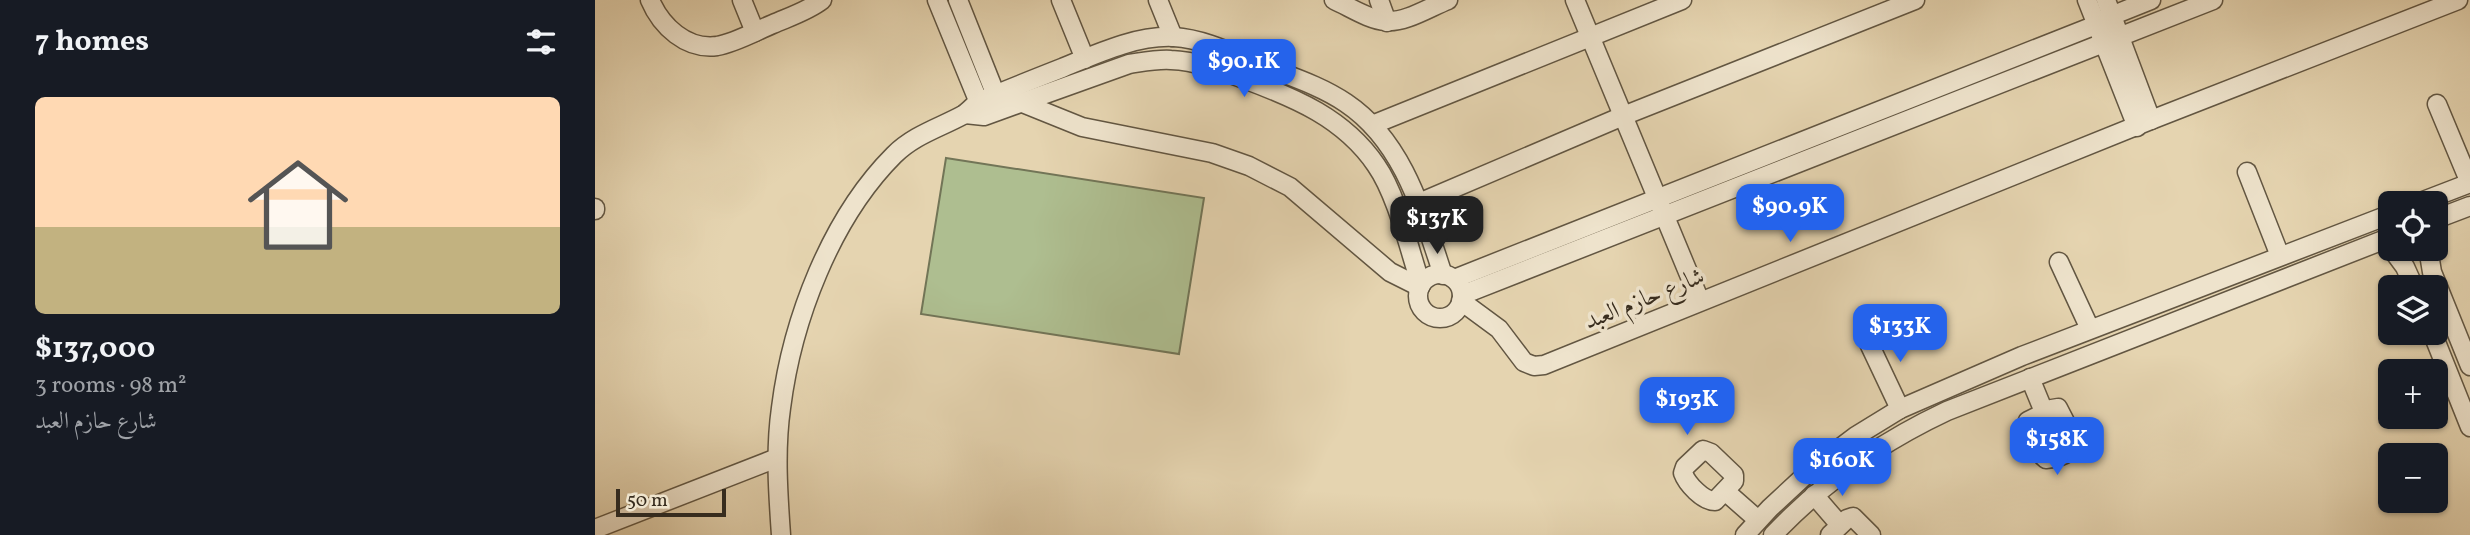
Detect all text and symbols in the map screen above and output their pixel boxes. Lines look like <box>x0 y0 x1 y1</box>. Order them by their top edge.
text: 7 homes <box>35 21 149 63</box>
icon: filters <box>522 23 560 61</box>
pin: $90.1K <box>1187 40 1301 99</box>
text: $90.1K <box>1208 46 1280 78</box>
icon: home <box>235 142 361 268</box>
pin: $90.9K <box>1733 184 1847 244</box>
text: $90.9K <box>1752 191 1828 223</box>
map controls <box>2378 191 2448 513</box>
button: locate <box>2378 191 2448 261</box>
pin: $137K <box>1388 196 1486 256</box>
text: $137K <box>1406 203 1468 235</box>
street label: شارع حازم العبد <box>1579 260 1711 341</box>
button: layers <box>2378 275 2448 345</box>
pin: $133K <box>1851 304 1949 364</box>
text: $133K <box>1869 311 1931 343</box>
text: $137,000 <box>35 328 155 370</box>
button: + <box>2378 359 2448 429</box>
text: 3 rooms · 98 m² <box>35 370 187 402</box>
pin: $193K <box>1638 378 1736 437</box>
text: $193K <box>1656 384 1718 416</box>
text: شارع حازم العبد <box>35 406 157 438</box>
pin: $158K <box>2008 418 2106 477</box>
text: $158K <box>2026 424 2088 456</box>
pin: $160K <box>1793 438 1891 498</box>
button: − <box>2378 443 2448 513</box>
text: $160K <box>1809 445 1875 477</box>
scale bar <box>616 486 726 518</box>
text: 50 m <box>627 488 668 514</box>

